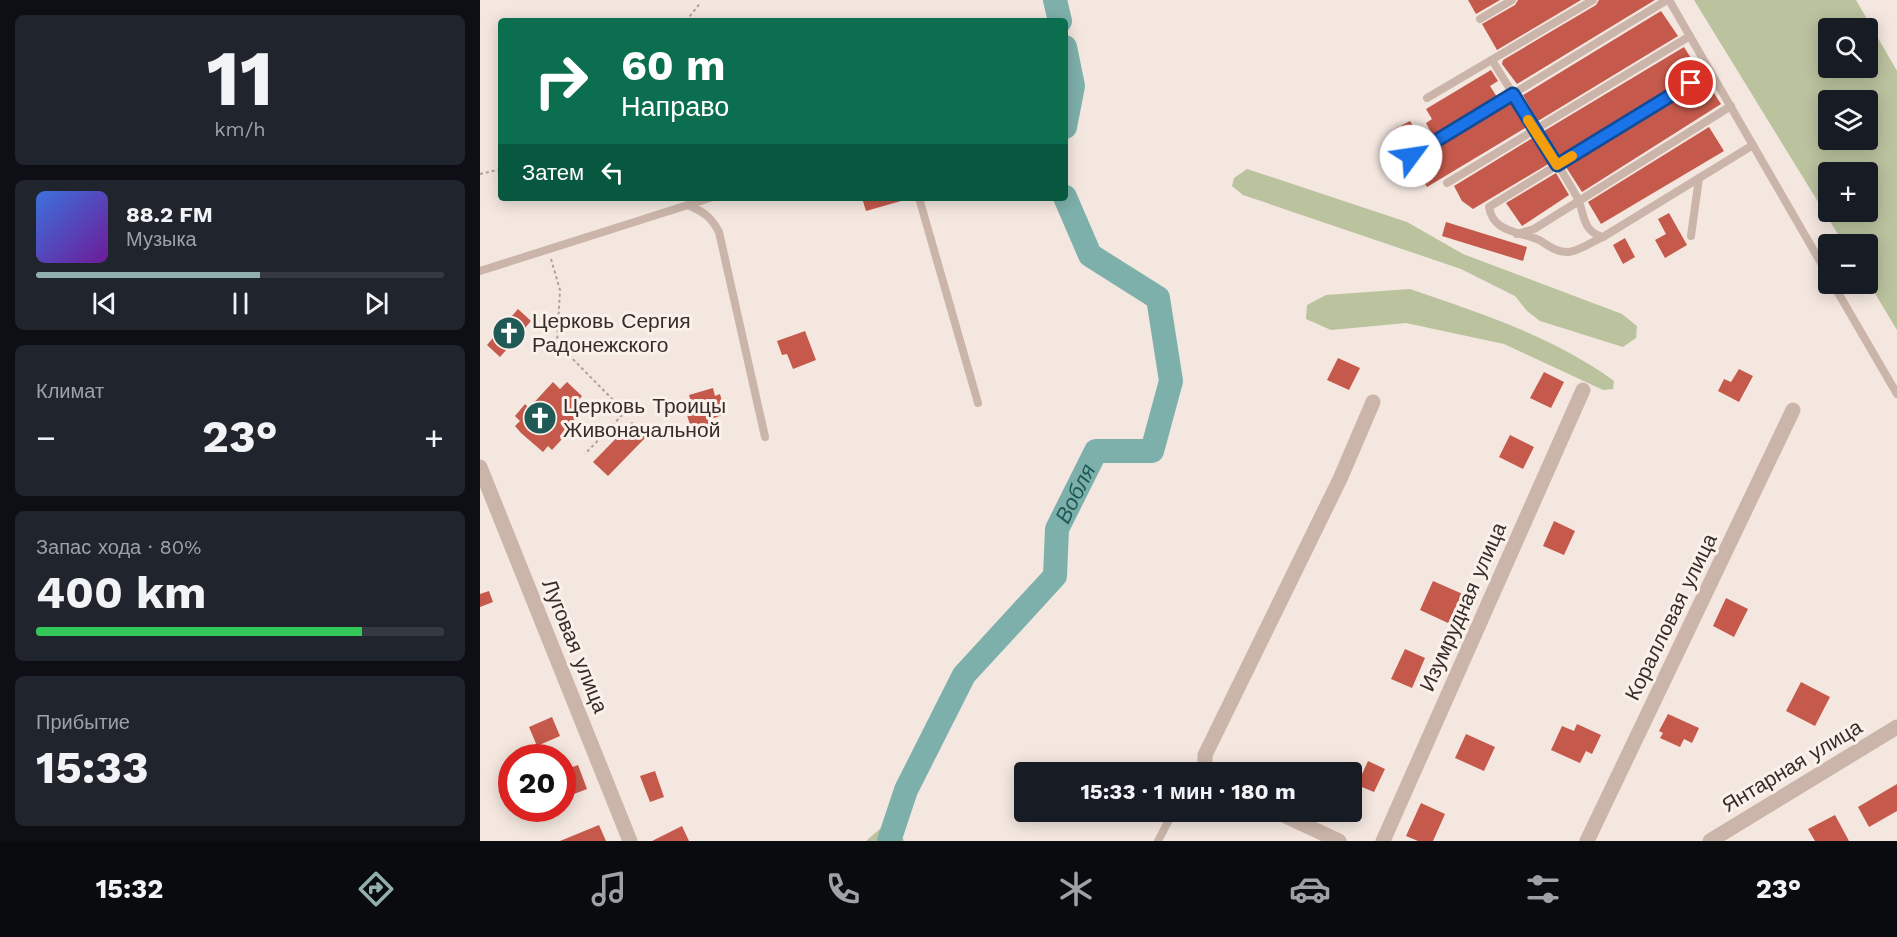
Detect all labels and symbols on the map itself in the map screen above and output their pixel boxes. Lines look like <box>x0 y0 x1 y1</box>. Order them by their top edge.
pin <box>1665 57 1716 108</box>
position arrow <box>1379 124 1443 188</box>
place label: Церковь Сергия Радонежского <box>532 308 691 357</box>
church icon: Церковь Сергия Радонежского <box>491 315 527 351</box>
place label: Церковь Троицы Живоначальной <box>563 393 726 442</box>
church icon: Церковь Троицы Живоначальной <box>522 400 558 436</box>
water label: Вобля <box>1050 460 1101 527</box>
street label: Изумрудная улица <box>1414 518 1511 695</box>
street label: Коралловая улица <box>1619 529 1722 704</box>
street label: Луговая улица <box>537 575 614 717</box>
street label: Янтарная улица <box>1717 714 1867 817</box>
speed limit sign: 20 <box>498 744 576 822</box>

